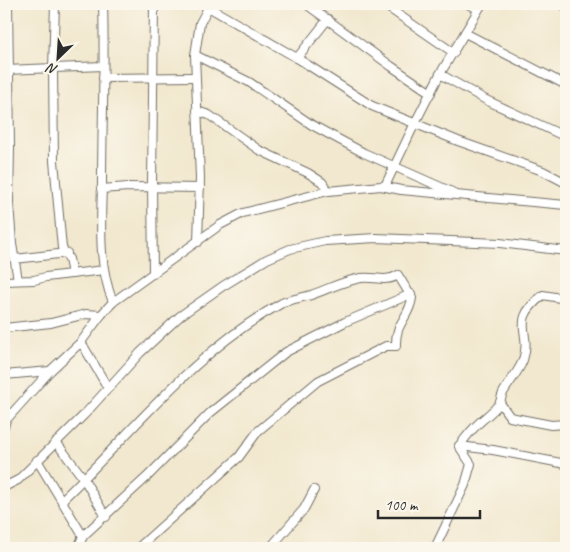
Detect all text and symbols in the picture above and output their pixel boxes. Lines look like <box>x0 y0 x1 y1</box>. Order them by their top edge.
north arrow <box>32 32 82 82</box>
text: N <box>43 59 60 79</box>
scale bar <box>378 487 480 519</box>
text: 100 m <box>385 496 419 515</box>

